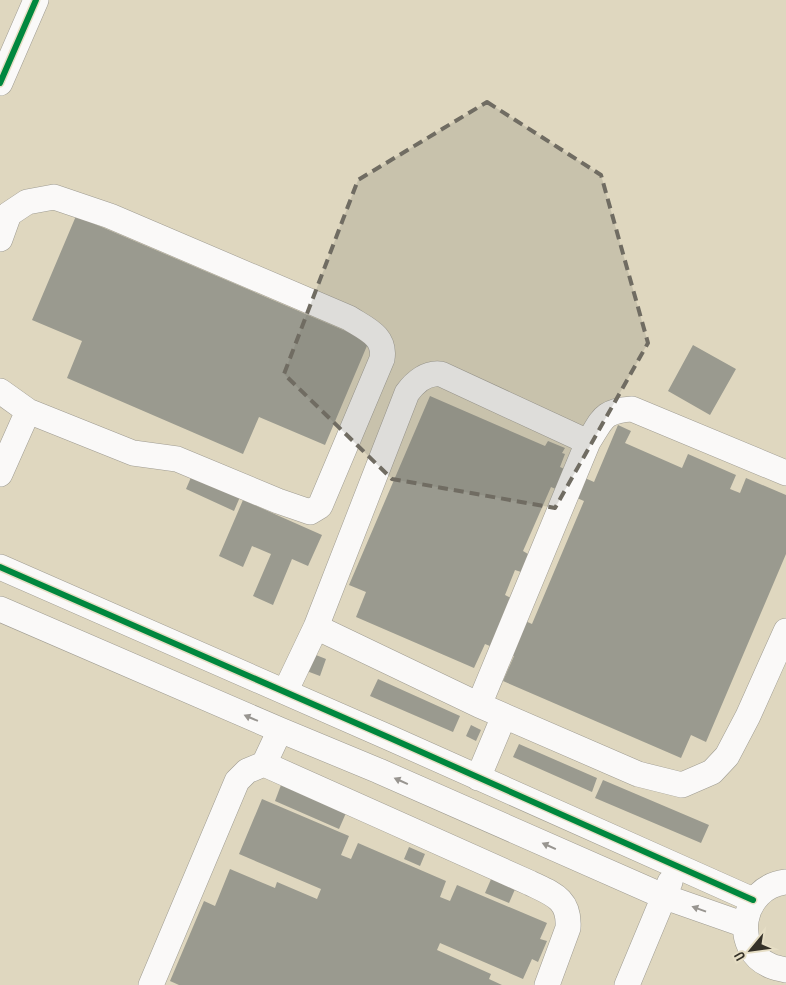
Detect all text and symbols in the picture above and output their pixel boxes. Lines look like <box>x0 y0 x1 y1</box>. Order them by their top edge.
one-way arrow <box>244 713 258 721</box>
one-way arrow <box>394 776 408 784</box>
one-way arrow <box>542 842 556 850</box>
one-way arrow <box>691 905 706 913</box>
north arrow <box>726 925 776 975</box>
text: U <box>730 949 749 964</box>

